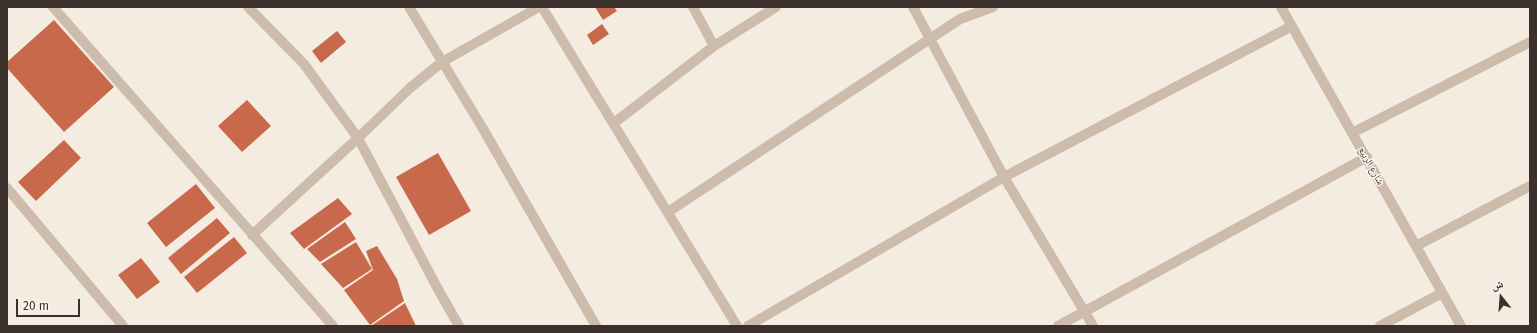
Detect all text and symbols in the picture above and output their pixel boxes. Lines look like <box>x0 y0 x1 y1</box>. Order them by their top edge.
street label: شارع الربيع <box>1356 145 1386 187</box>
north arrow <box>1481 277 1521 317</box>
text: ش <box>1490 277 1505 293</box>
scale bar <box>18 291 82 317</box>
text: 20 m <box>23 299 49 313</box>

